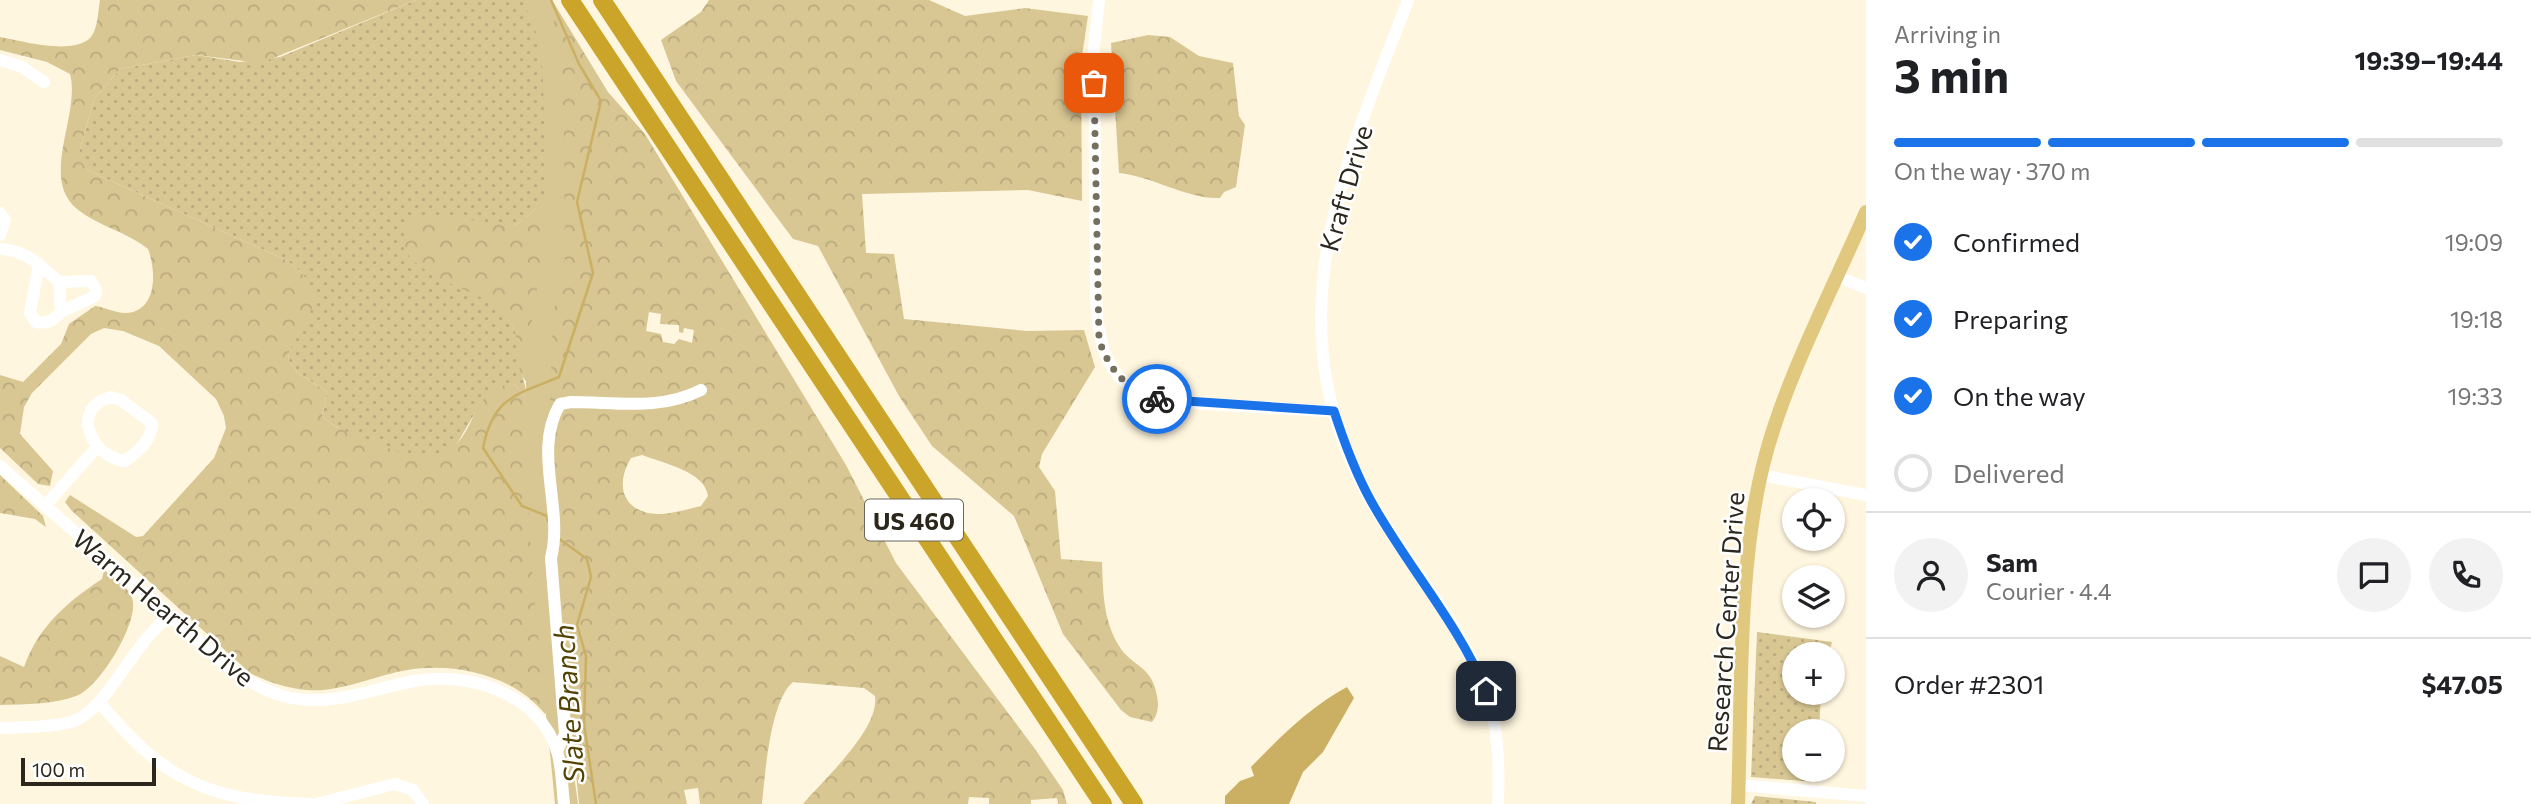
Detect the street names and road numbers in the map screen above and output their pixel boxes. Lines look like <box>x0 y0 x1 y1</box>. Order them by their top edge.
street label: Kraft Drive <box>1312 121 1378 255</box>
street label: Research Center Drive <box>1700 491 1750 753</box>
road number: US 460 <box>865 500 963 540</box>
street label: Warm Hearth Drive <box>67 522 261 692</box>

